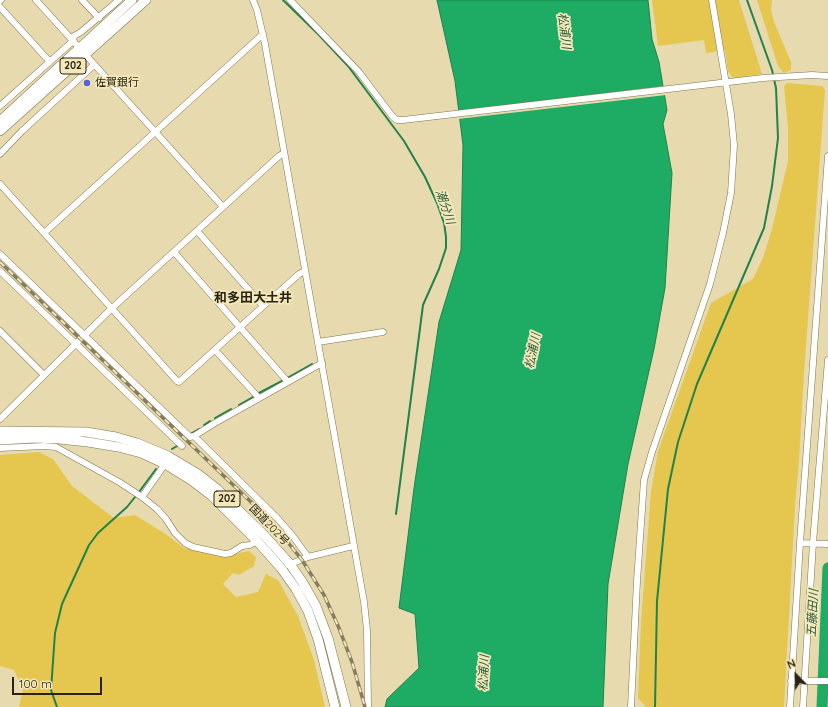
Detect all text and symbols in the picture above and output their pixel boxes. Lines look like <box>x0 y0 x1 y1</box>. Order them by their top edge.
water label: 松浦川 <box>555 12 573 50</box>
road number: 202 <box>60 58 86 74</box>
place label: 佐賀銀行 <box>95 76 139 90</box>
marker: 佐賀銀行 <box>82 78 92 88</box>
water label: 潮分川 <box>432 188 458 226</box>
district label: 和多田大土井 <box>214 290 292 306</box>
water label: 松浦川 <box>522 332 544 370</box>
road number: 202 <box>214 491 240 507</box>
street label: 国道202号 <box>246 502 292 548</box>
water label: 五藤田川 <box>805 589 821 637</box>
water label: 松浦川 <box>476 655 492 691</box>
north arrow <box>776 655 816 695</box>
text: N <box>785 656 798 672</box>
scale bar <box>14 669 104 695</box>
text: 100 m <box>19 676 52 691</box>

